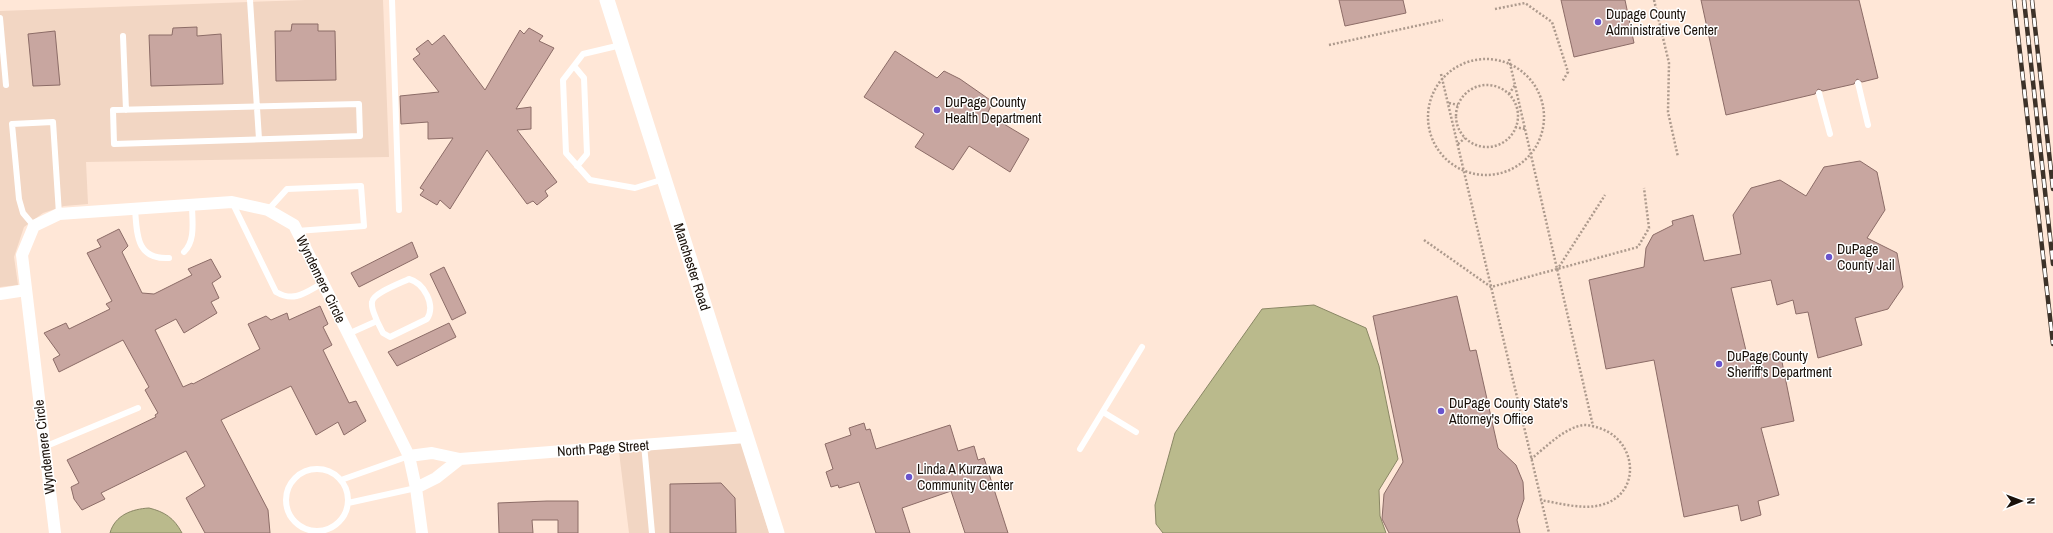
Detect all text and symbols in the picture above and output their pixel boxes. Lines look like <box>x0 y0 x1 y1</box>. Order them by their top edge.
place label: Dupage County Administrative Center <box>1605 5 1718 39</box>
marker: Dupage County Administrative Center <box>1593 17 1603 27</box>
place label: DuPage County Health Department <box>945 93 1041 127</box>
marker: DuPage County Health Department <box>932 105 942 115</box>
street label: Manchester Road <box>670 221 714 313</box>
street label: Wyndemere Circle <box>292 232 350 326</box>
place label: DuPage County Jail <box>1837 240 1894 274</box>
marker: DuPage County Jail <box>1824 252 1834 262</box>
place label: DuPage County Sheriff's Department <box>1727 347 1832 381</box>
marker: DuPage County Sheriff's Department <box>1714 359 1724 369</box>
place label: DuPage County State's Attorney's Office <box>1448 394 1568 428</box>
street label: Wyndemere Circle <box>29 399 59 495</box>
marker: DuPage County State's Attorney's Office <box>1436 406 1446 416</box>
street label: North Page Street <box>557 436 649 460</box>
place label: Linda A Kurzawa Community Center <box>917 460 1014 494</box>
marker: Linda A Kurzawa Community Center <box>904 472 914 482</box>
north arrow <box>2001 481 2041 521</box>
text: N <box>2024 497 2038 504</box>

